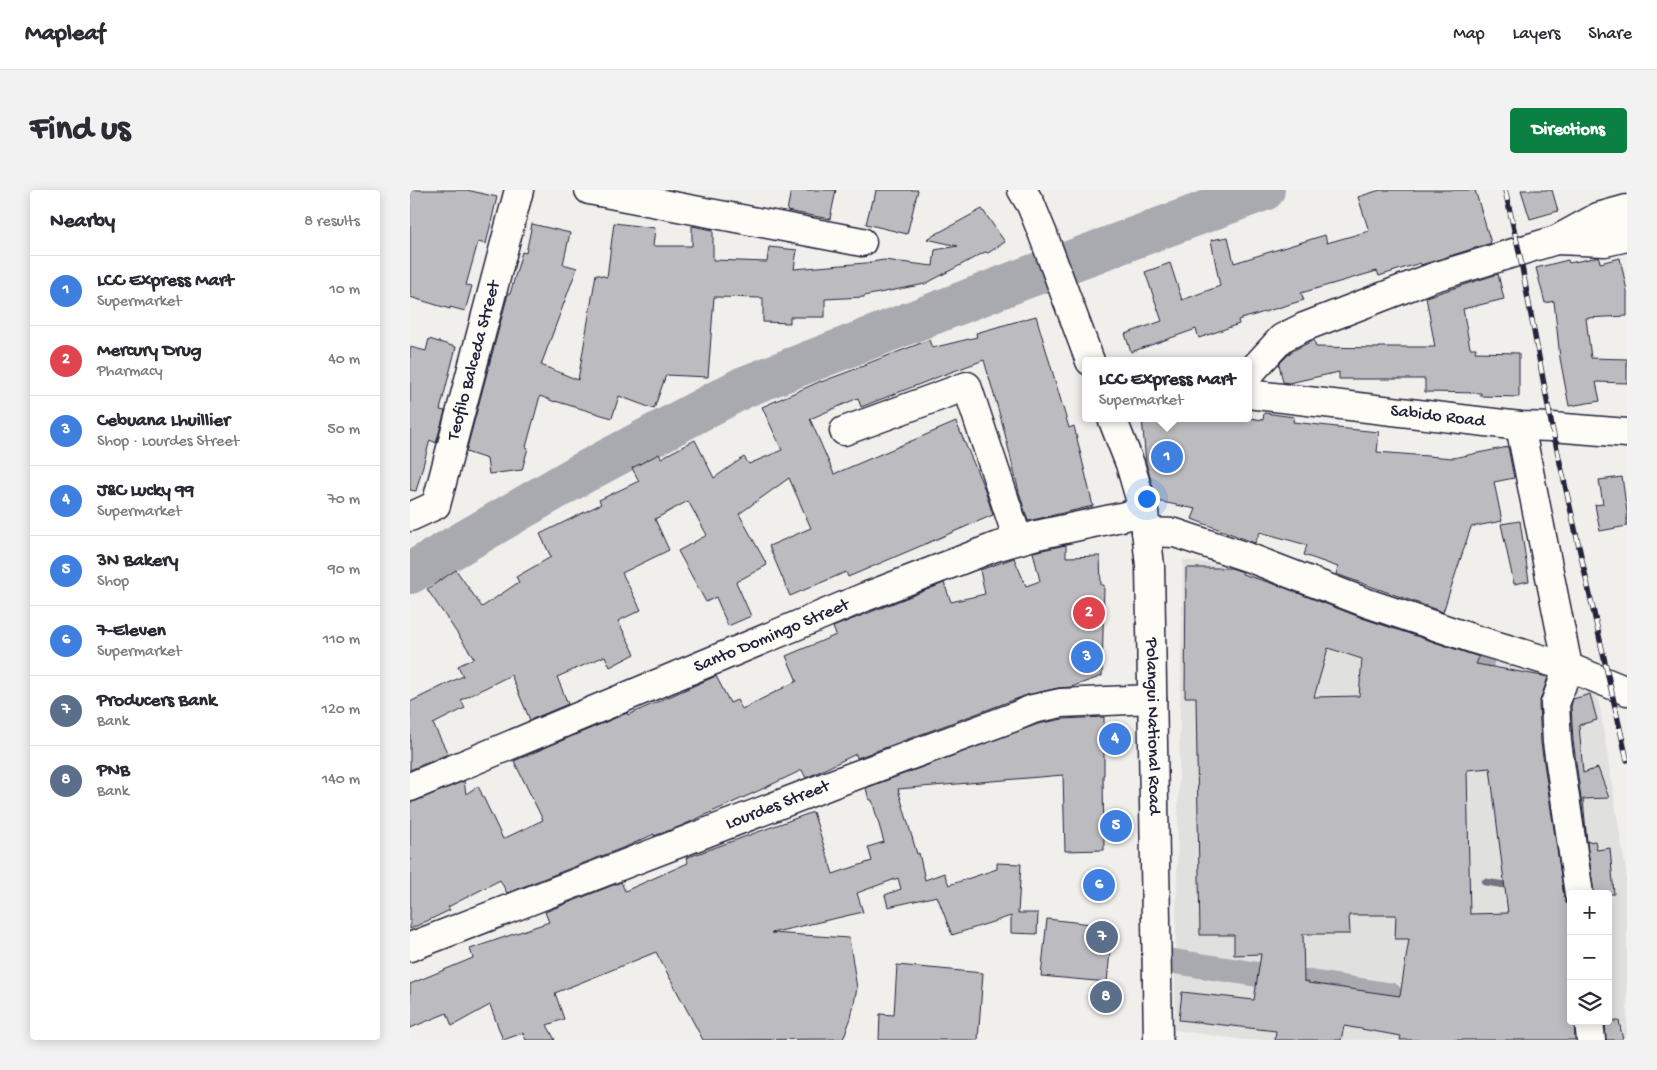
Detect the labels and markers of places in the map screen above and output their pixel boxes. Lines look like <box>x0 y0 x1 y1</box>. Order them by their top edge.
pin: 1 <box>1151 438 1183 476</box>
pin: 2 <box>1073 594 1105 632</box>
pin: 3 <box>1071 638 1103 676</box>
pin: 4 <box>1099 720 1131 758</box>
pin: 5 <box>1100 807 1132 845</box>
pin: 6 <box>1083 866 1115 904</box>
pin: 7 <box>1086 918 1118 956</box>
pin: 8 <box>1090 978 1122 1016</box>

